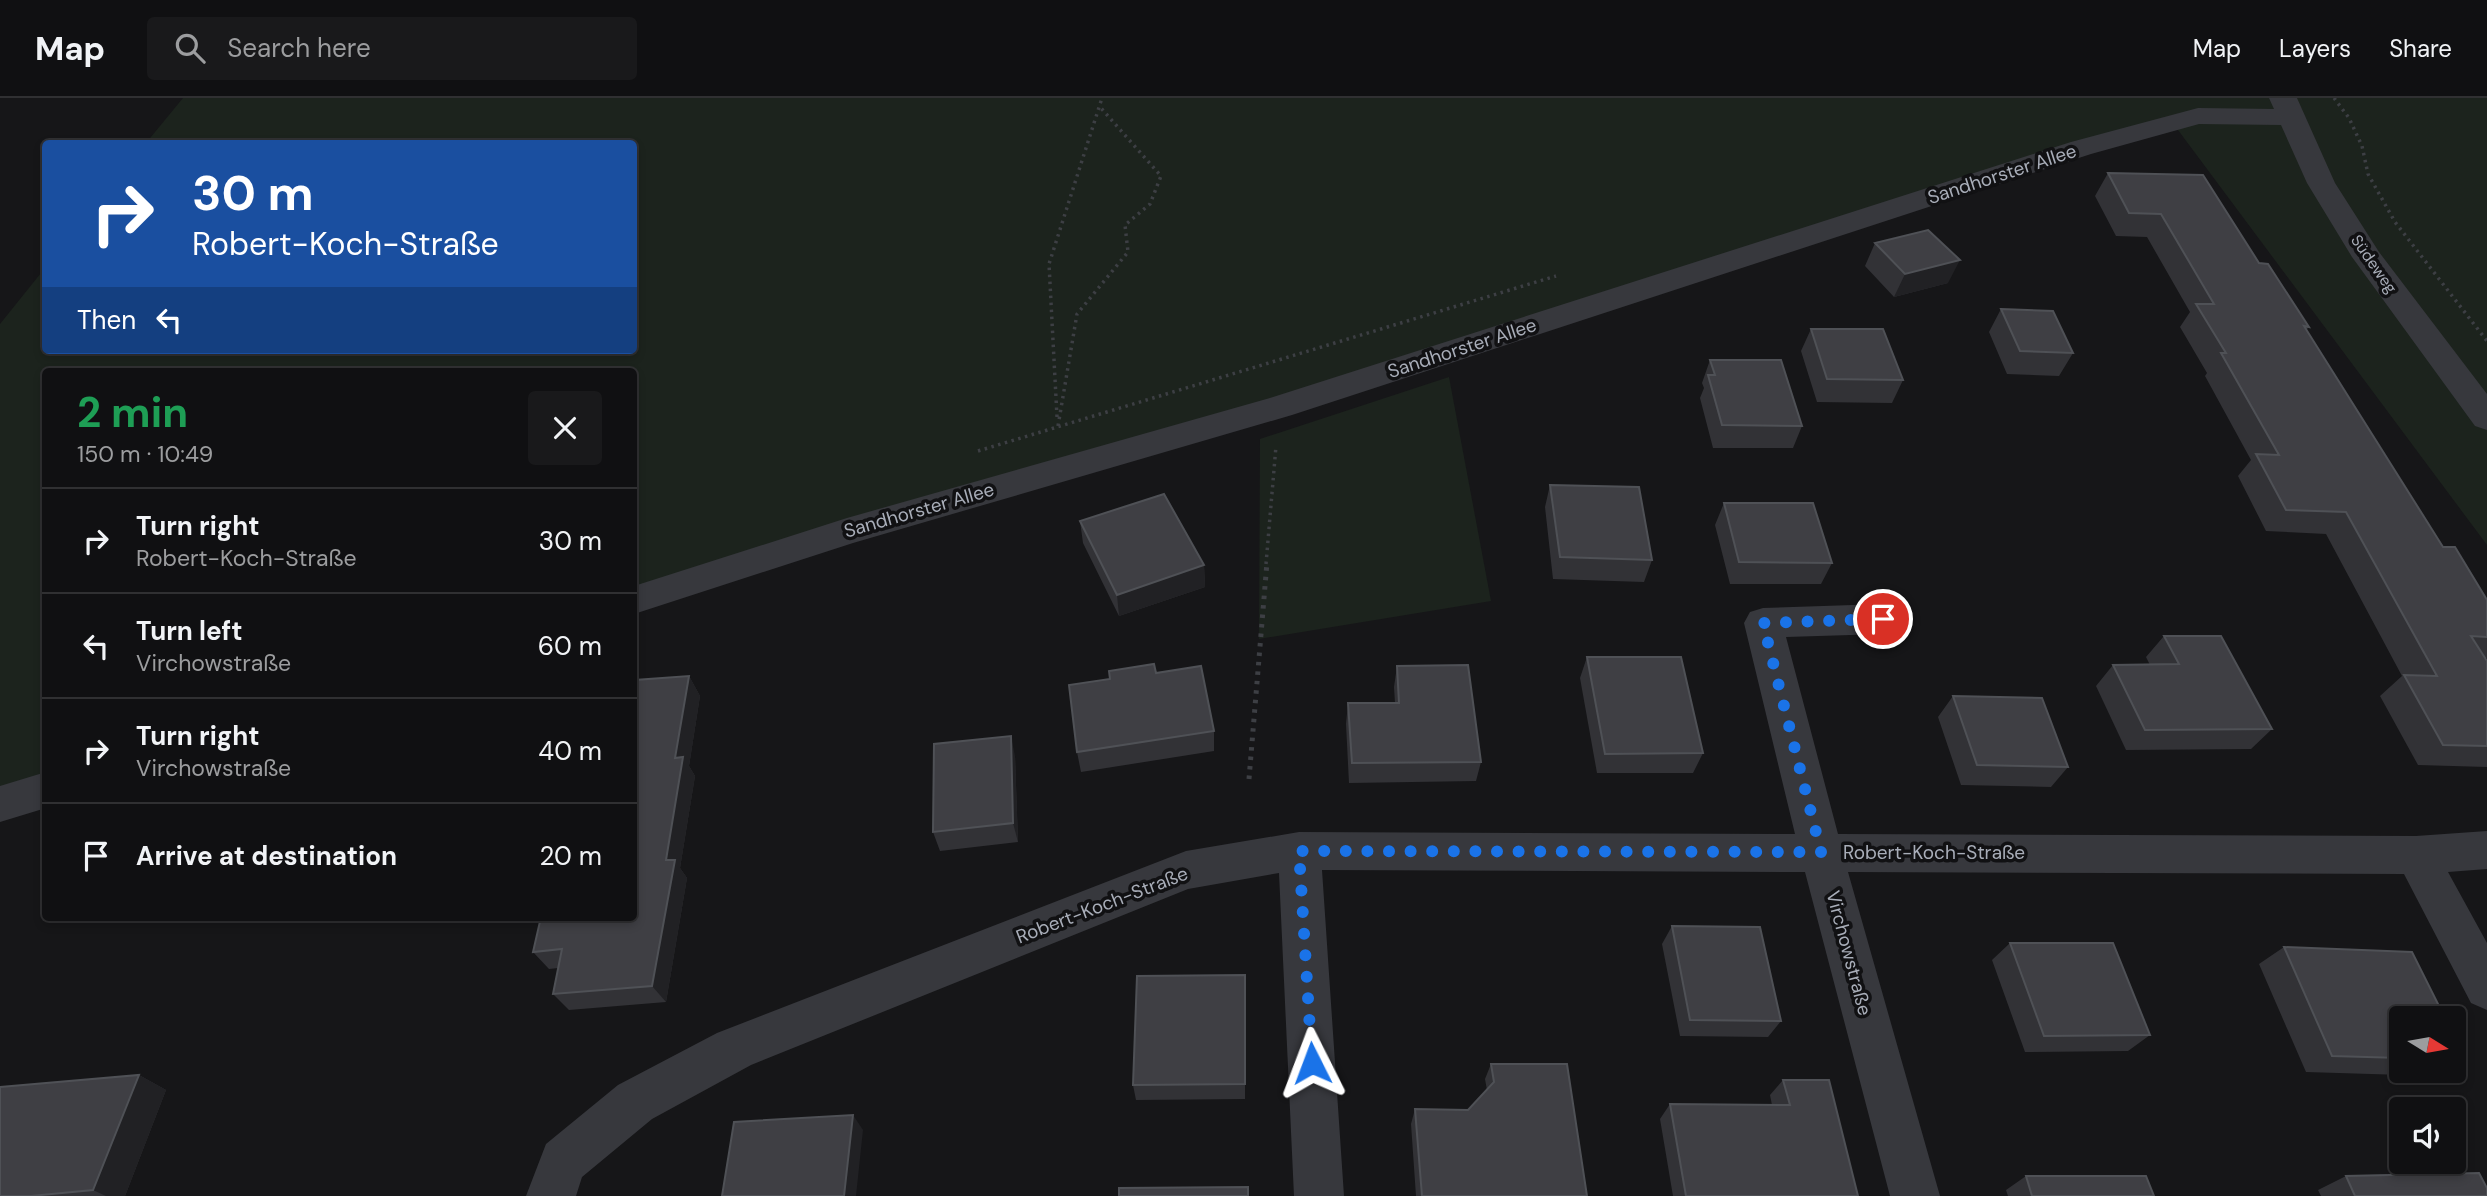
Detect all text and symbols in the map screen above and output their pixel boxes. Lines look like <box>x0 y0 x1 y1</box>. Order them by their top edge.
search box <box>147 17 637 80</box>
text: Map <box>35 27 105 70</box>
icon: search <box>171 29 209 67</box>
text: Search here <box>227 31 371 65</box>
text: Map <box>2193 33 2241 64</box>
text: Layers <box>2279 33 2351 64</box>
text: Share <box>2389 33 2452 64</box>
street label: Sandhorster Allee <box>1924 138 2080 210</box>
text: 30 m <box>192 161 314 225</box>
icon: right <box>77 168 168 259</box>
text: Robert-Koch-Straße <box>192 223 499 265</box>
street label: Südeweg <box>2346 230 2402 298</box>
icon: left <box>150 301 188 339</box>
text: Then <box>77 303 136 337</box>
street label: Sandhorster Allee <box>1384 312 1540 384</box>
text: 2 min <box>77 385 188 440</box>
button: close <box>528 391 602 465</box>
text: 150 m · 10:49 <box>77 439 213 469</box>
street label: Sandhorster Allee <box>841 477 997 543</box>
text: Turn right <box>136 509 260 543</box>
icon: right <box>77 522 115 560</box>
text: 30 m <box>539 524 602 558</box>
text: Robert-Koch-Straße <box>136 543 357 573</box>
pin <box>1853 589 1913 649</box>
icon: arrive <box>1864 600 1902 638</box>
text: Turn left <box>136 614 243 648</box>
icon: left <box>77 627 115 665</box>
text: 60 m <box>538 629 602 663</box>
text: Virchowstraße <box>136 648 291 678</box>
text: Turn right <box>136 719 260 753</box>
icon: right <box>77 732 115 770</box>
text: 40 m <box>538 734 602 768</box>
text: Virchowstraße <box>136 753 291 783</box>
icon: arrive <box>77 837 115 875</box>
text: Arrive at destination <box>136 839 397 873</box>
text: 20 m <box>539 839 602 873</box>
street label: Robert-Koch-Straße <box>1843 840 2025 865</box>
street label: Robert-Koch-Straße <box>1012 861 1192 949</box>
street label: Virchowstraße <box>1820 888 1878 1018</box>
north arrow <box>2389 1006 2466 1083</box>
map controls <box>2389 1006 2466 1174</box>
position arrow <box>1275 1026 1349 1100</box>
button: sound <box>2389 1097 2466 1174</box>

